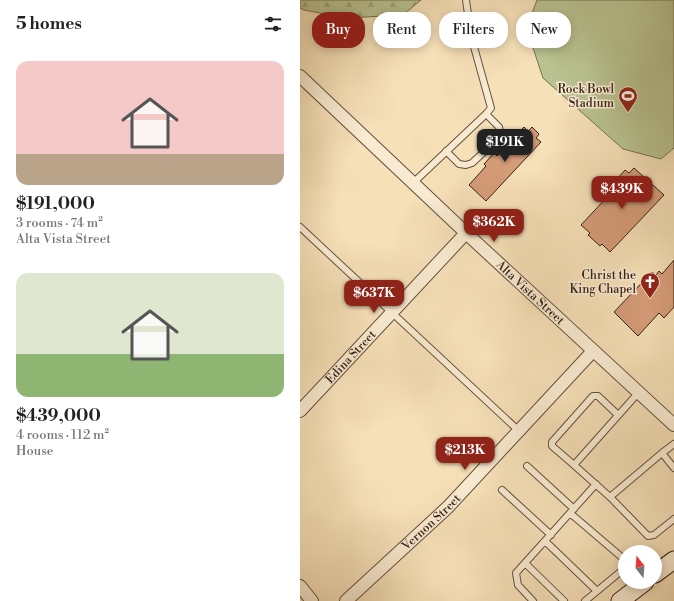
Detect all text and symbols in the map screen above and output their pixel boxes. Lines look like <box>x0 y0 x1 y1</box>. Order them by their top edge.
chip: Buy <box>312 12 365 48</box>
chip: Rent <box>373 12 431 48</box>
chip: Filters <box>439 12 508 48</box>
chip: New <box>516 12 571 48</box>
text: 5 homes <box>16 13 82 35</box>
icon: filters <box>262 13 284 35</box>
place label: Rock Bowl Stadium <box>557 82 614 111</box>
sports icon: Rock Bowl Stadium <box>617 85 639 113</box>
icon: home <box>114 87 186 159</box>
pin: $191K <box>477 129 533 163</box>
text: $191K <box>486 134 524 150</box>
pin: $439K <box>594 176 650 210</box>
text: $439K <box>601 181 644 197</box>
text: $191,000 <box>16 193 95 215</box>
pin: $362K <box>466 209 522 243</box>
text: $362K <box>473 214 515 230</box>
text: 3 rooms · 74 m² <box>16 215 103 231</box>
text: Alta Vista Street <box>16 231 111 247</box>
street label: Alta Vista Street <box>492 256 568 328</box>
place label: Christ the King Chapel <box>569 268 636 297</box>
church icon: Christ the King Chapel <box>639 271 661 299</box>
pin: $637K <box>346 280 402 314</box>
text: $637K <box>353 285 395 301</box>
icon: home <box>114 299 186 371</box>
street label: Edina Street <box>322 327 379 387</box>
text: $439,000 <box>16 405 101 427</box>
text: 4 rooms · 112 m² <box>16 427 109 443</box>
pin: $213K <box>437 437 493 471</box>
text: $213K <box>445 442 485 458</box>
text: House <box>16 443 53 459</box>
street label: Vernon Street <box>398 490 464 554</box>
north arrow <box>618 545 662 589</box>
map controls <box>618 545 662 589</box>

